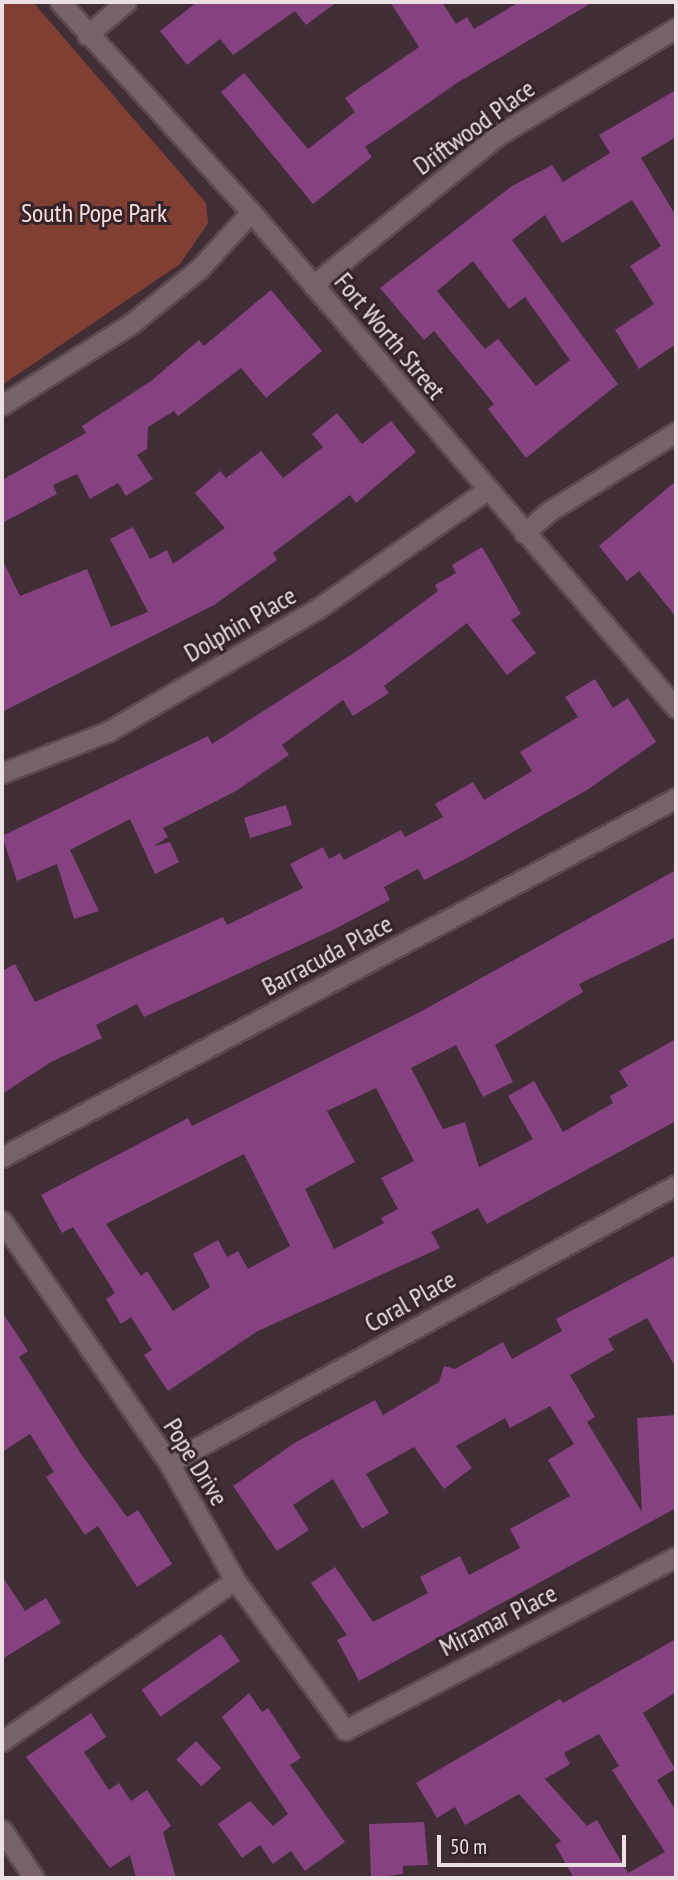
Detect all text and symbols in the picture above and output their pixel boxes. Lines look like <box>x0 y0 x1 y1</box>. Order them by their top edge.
street label: Driftwood Place <box>407 73 541 181</box>
park label: South Pope Park <box>21 197 167 229</box>
street label: Fort Worth Street <box>328 266 452 406</box>
street label: Dolphin Place <box>179 579 301 669</box>
street label: Barracuda Place <box>257 908 397 1002</box>
street label: Coral Place <box>359 1263 461 1339</box>
street label: Pope Drive <box>157 1413 235 1511</box>
street label: Miramar Place <box>434 1577 562 1663</box>
scale bar <box>440 1820 629 1864</box>
text: 50 m <box>450 1833 487 1860</box>

